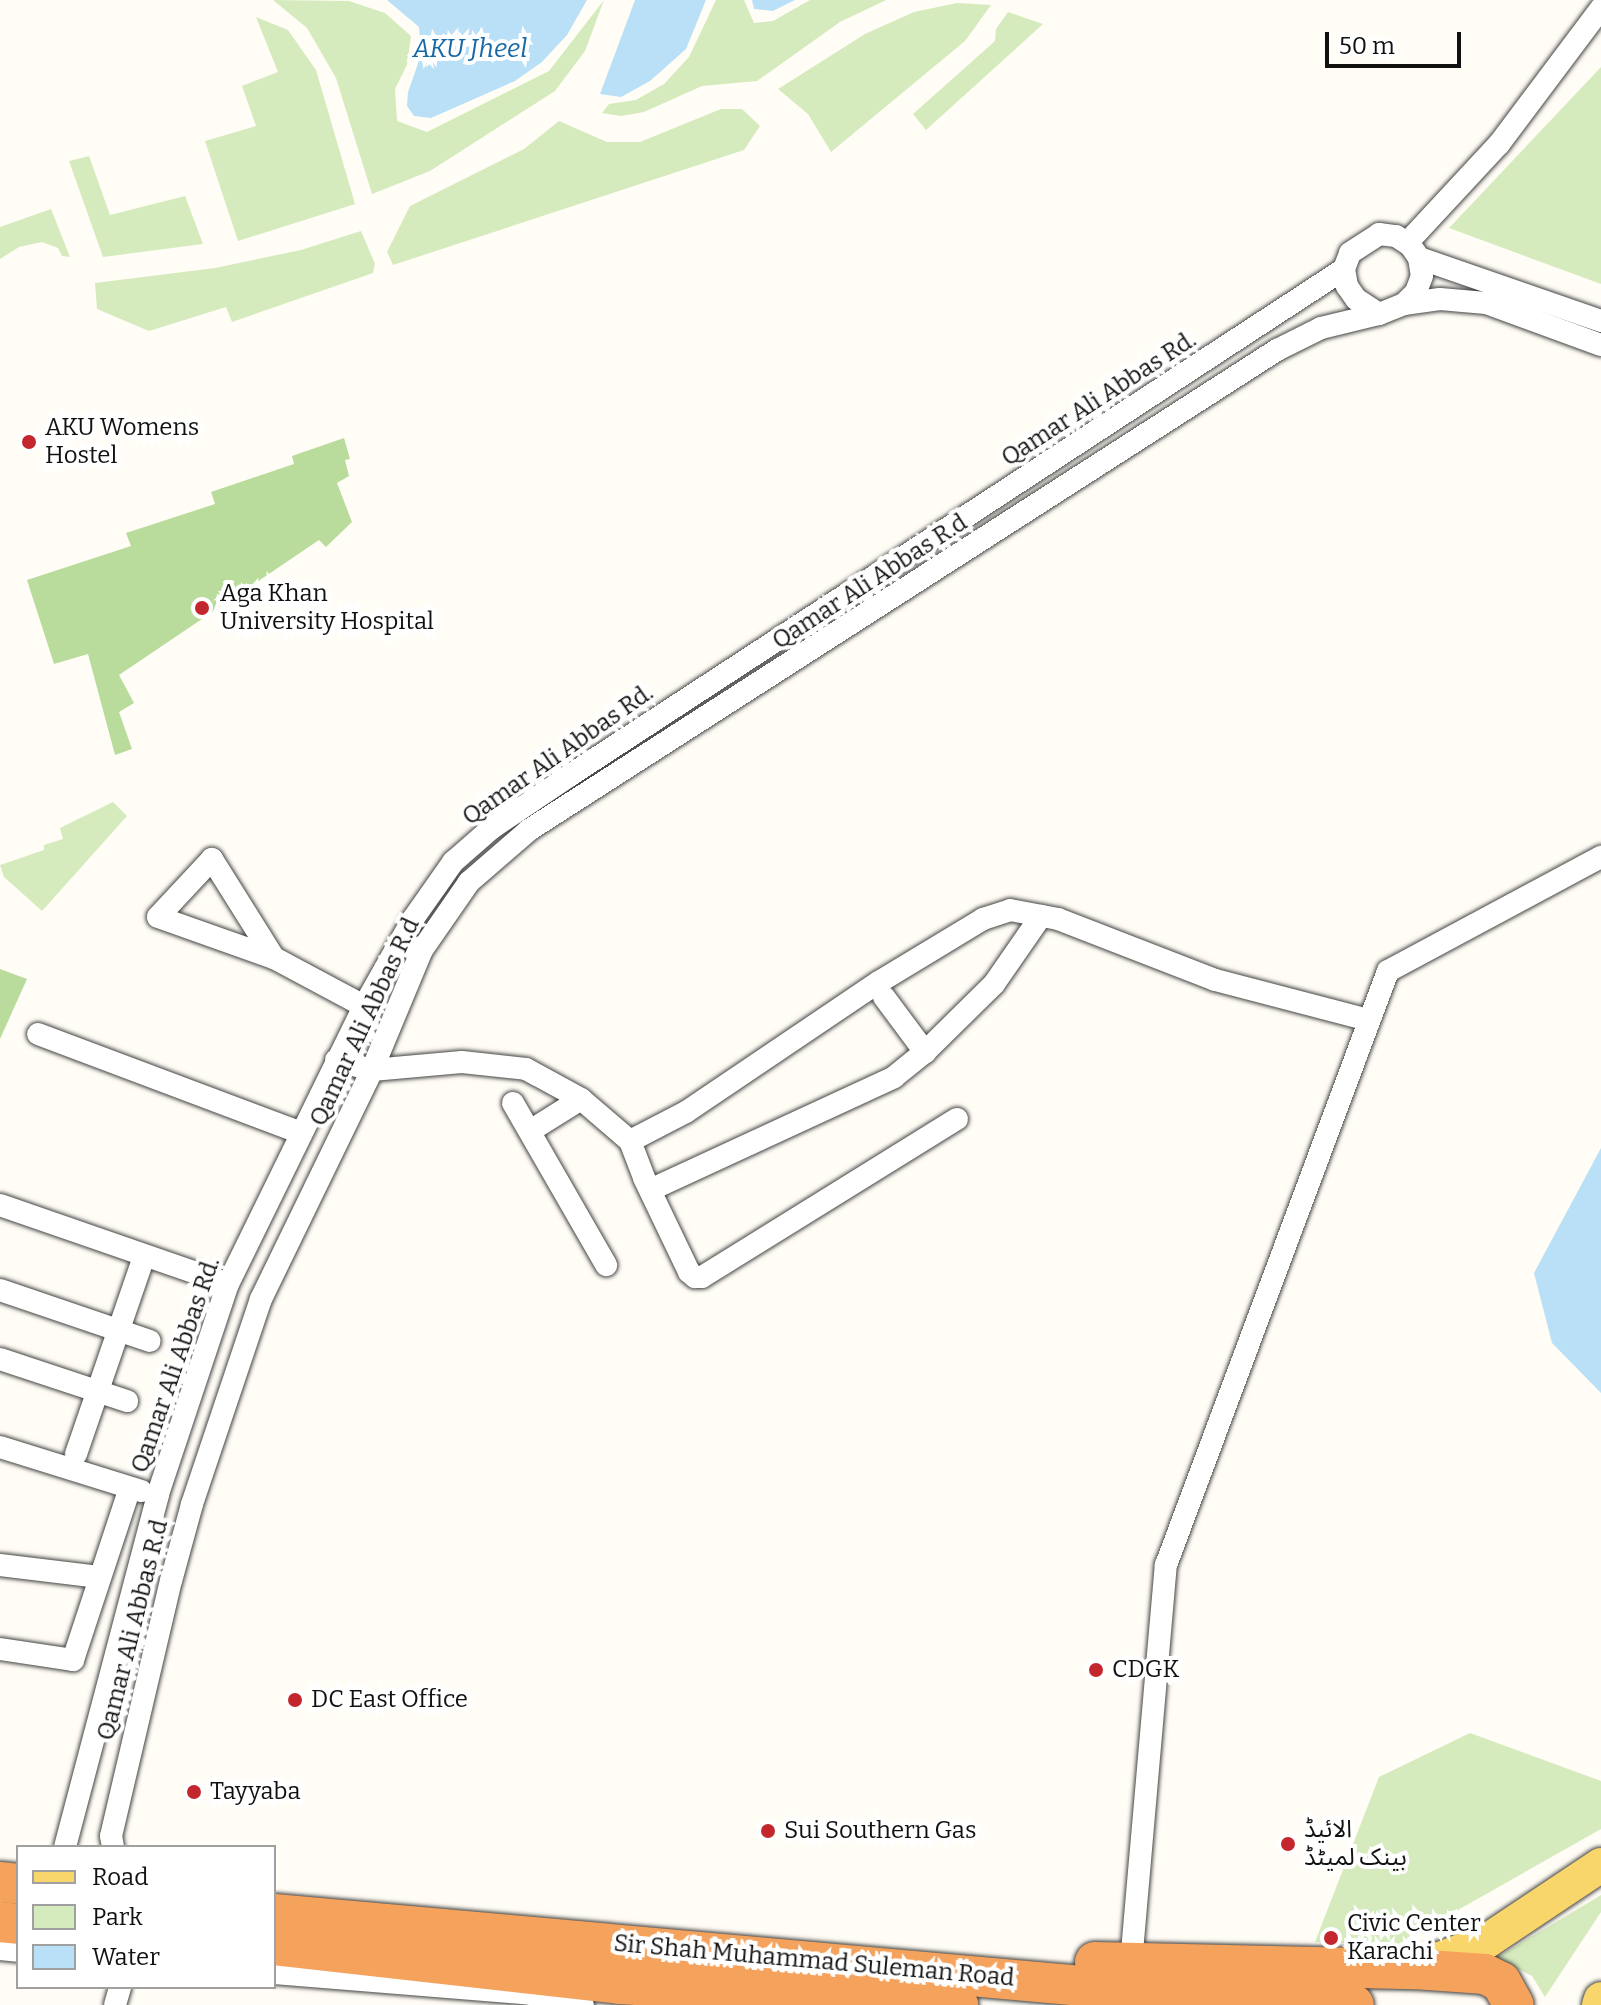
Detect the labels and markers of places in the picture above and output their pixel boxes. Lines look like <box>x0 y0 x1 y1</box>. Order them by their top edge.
place label: AKU Womens Hostel <box>45 414 199 470</box>
marker: AKU Womens Hostel <box>20 433 38 451</box>
place label: Aga Khan University Hospital <box>220 580 434 636</box>
marker: Aga Khan University Hospital <box>191 597 213 619</box>
place label: CDGK <box>1112 1656 1179 1684</box>
marker: CDGK <box>1087 1661 1105 1679</box>
place label: DC East Office <box>311 1686 468 1714</box>
marker: DC East Office <box>286 1691 304 1709</box>
place label: Tayyaba <box>210 1778 301 1806</box>
marker: Tayyaba <box>185 1783 203 1801</box>
place label: الائیڈ بینک لمیٹڈ <box>1304 1816 1407 1872</box>
place label: Sui Southern Gas <box>784 1817 976 1845</box>
marker: Sui Southern Gas <box>759 1822 777 1840</box>
marker: الائیڈ بینک لمیٹڈ <box>1279 1835 1297 1853</box>
place label: Civic Center Karachi <box>1347 1910 1480 1966</box>
marker: Civic Center Karachi <box>1322 1929 1340 1947</box>

